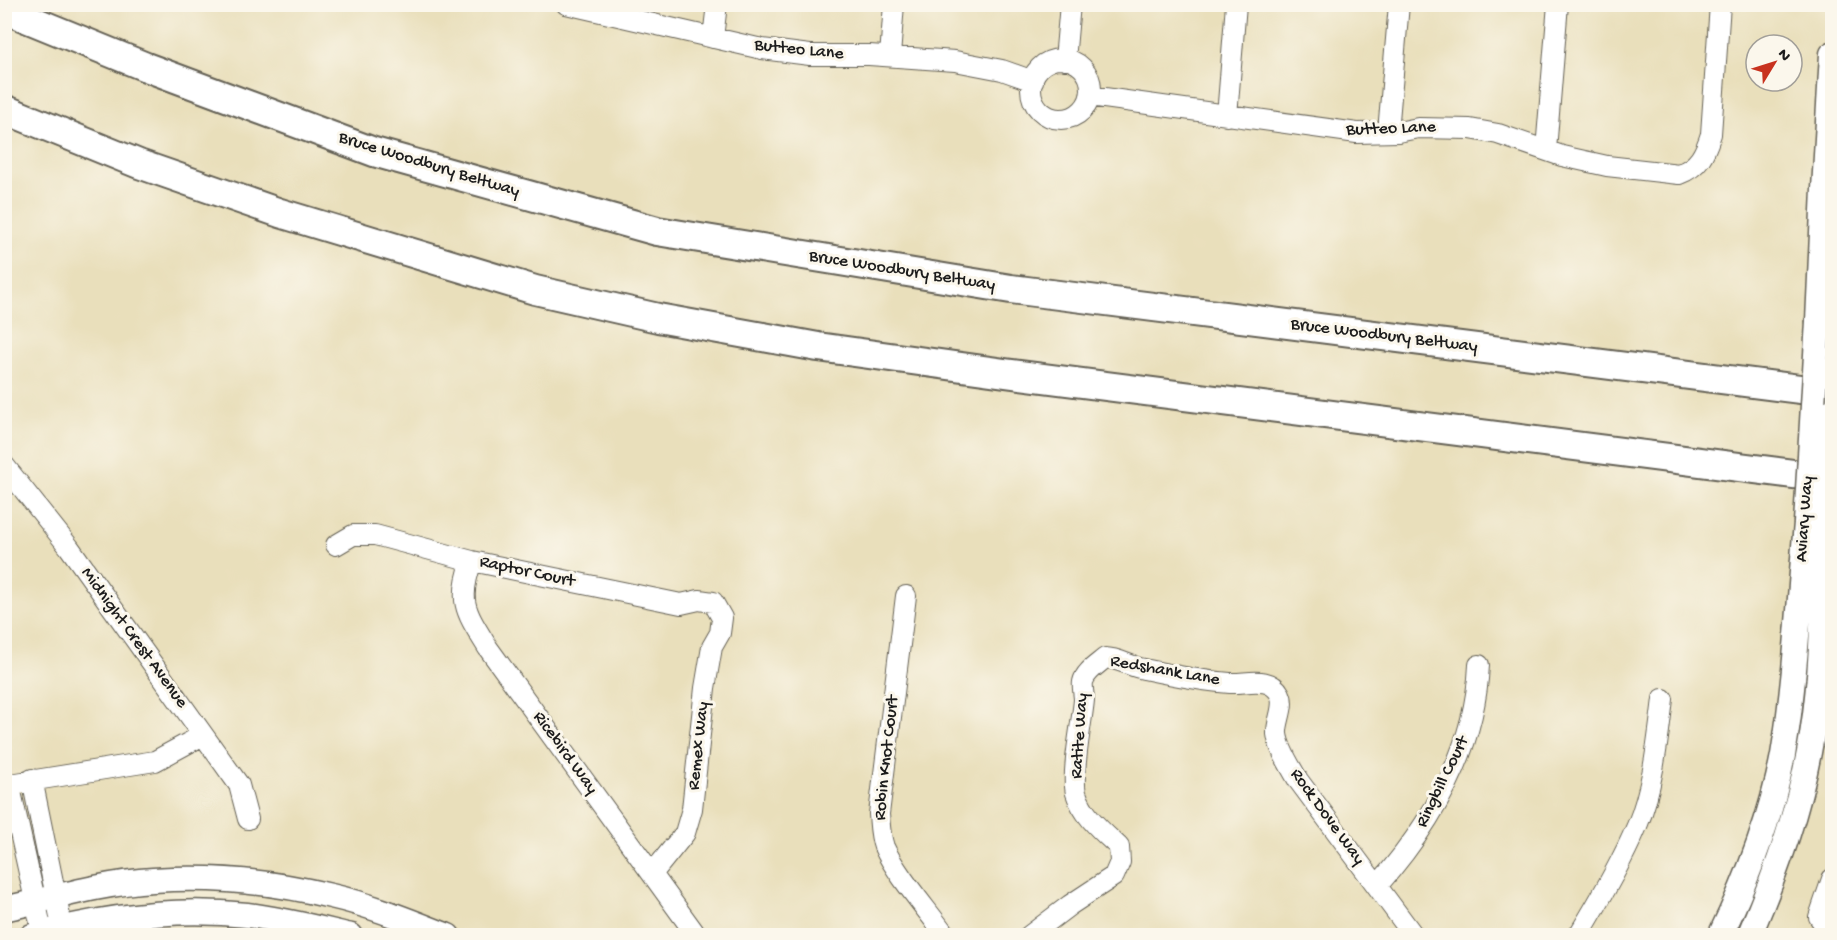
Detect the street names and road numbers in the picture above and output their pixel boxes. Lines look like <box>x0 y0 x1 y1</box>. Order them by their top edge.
street label: Butteo Lane <box>752 35 845 65</box>
street label: Butteo Lane <box>1345 117 1437 141</box>
street label: Bruce Woodbury Beltway <box>335 127 522 203</box>
street label: Bruce Woodbury Beltway <box>806 246 997 296</box>
street label: Bruce Woodbury Beltway <box>1288 314 1479 358</box>
street label: Aviary Way <box>1792 475 1818 563</box>
street label: Raptor Court <box>477 552 578 593</box>
street label: Midnight Crest Avenue <box>76 564 192 713</box>
street label: Redshank Lane <box>1109 651 1222 691</box>
street label: Ratite Way <box>1067 692 1093 779</box>
street label: Robin Knot Court <box>870 693 904 822</box>
street label: Remex Way <box>684 701 714 791</box>
street label: Ricebird Way <box>528 707 602 799</box>
street label: Ringbill Court <box>1412 731 1475 831</box>
street label: Rock Dove Way <box>1285 765 1369 869</box>

